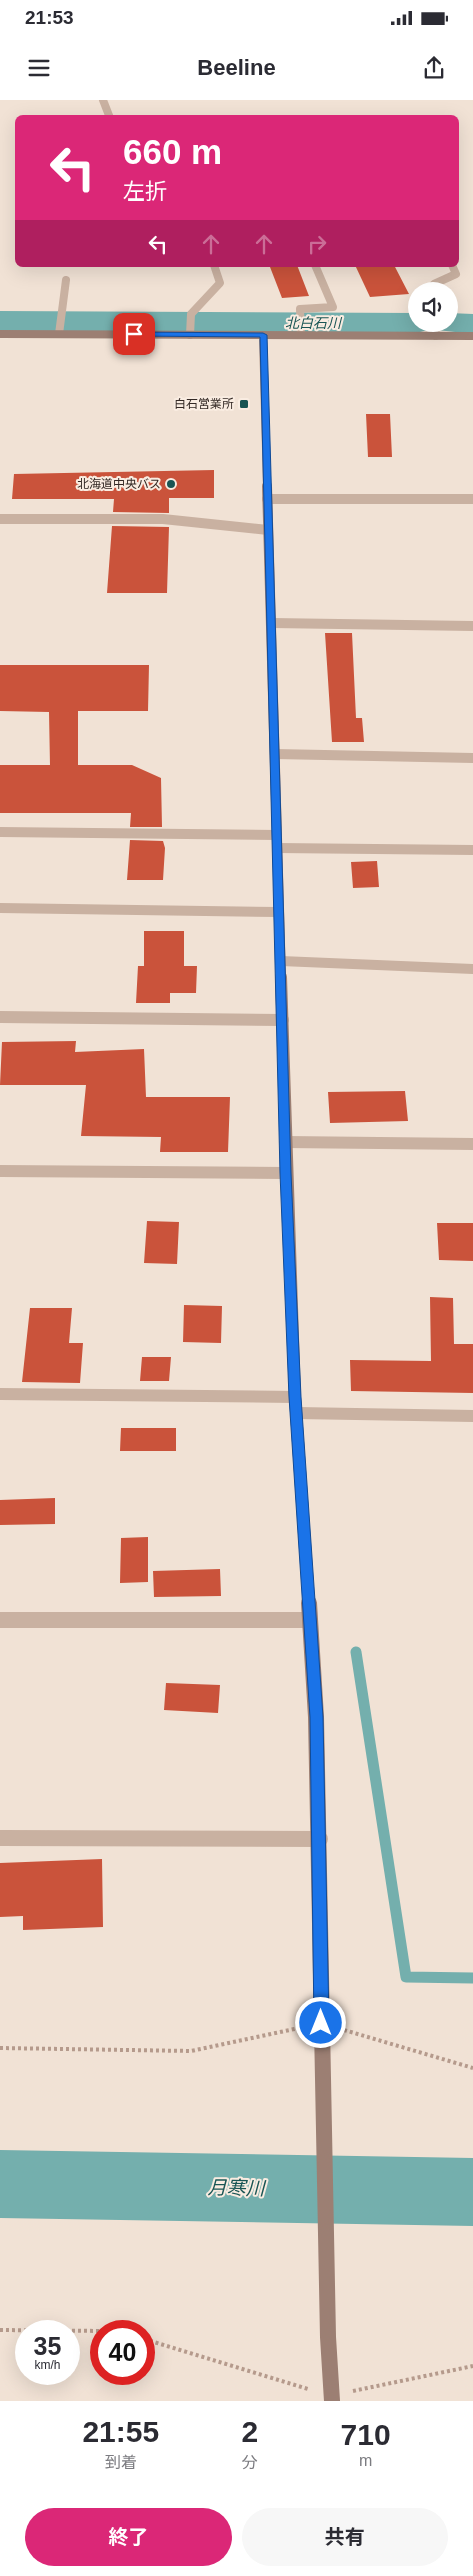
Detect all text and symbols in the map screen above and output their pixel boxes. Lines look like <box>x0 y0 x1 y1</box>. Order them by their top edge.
text: 21:53 <box>25 7 74 28</box>
icon: menu <box>25 54 53 82</box>
icon: share <box>420 54 448 82</box>
text: Beeline <box>197 55 276 80</box>
text: 660 m <box>123 132 222 171</box>
icon: left <box>40 135 105 200</box>
text: 左折 <box>123 179 167 204</box>
icon: left <box>144 230 172 258</box>
icon: ahead <box>197 230 225 258</box>
icon: ahead <box>250 230 278 258</box>
icon: right <box>303 230 331 258</box>
map controls <box>408 282 458 332</box>
button: sound <box>408 282 458 332</box>
pin <box>113 313 155 355</box>
water label: 北白石川 <box>285 315 343 331</box>
icon: arrive <box>120 320 148 348</box>
place label: 白石営業所 <box>174 397 234 411</box>
marker: 白石営業所 <box>238 398 250 410</box>
place label: 北海道中央バス <box>77 477 161 491</box>
marker: 北海道中央バス <box>165 478 177 490</box>
position arrow <box>294 1996 346 2048</box>
water label: 月寒川 <box>207 2177 267 2199</box>
speed limit sign: 40 <box>90 2320 155 2385</box>
text: 35 <box>34 2332 61 2360</box>
text: km/h <box>34 2358 61 2372</box>
text: 21:55 <box>82 2415 159 2448</box>
text: 2 <box>241 2415 258 2448</box>
text: 710 <box>341 2418 391 2451</box>
text: m <box>359 2452 372 2469</box>
text: 到着 <box>105 2454 137 2471</box>
text: 分 <box>242 2454 258 2471</box>
button: 終了 <box>25 2508 232 2566</box>
button: 共有 <box>242 2508 448 2566</box>

